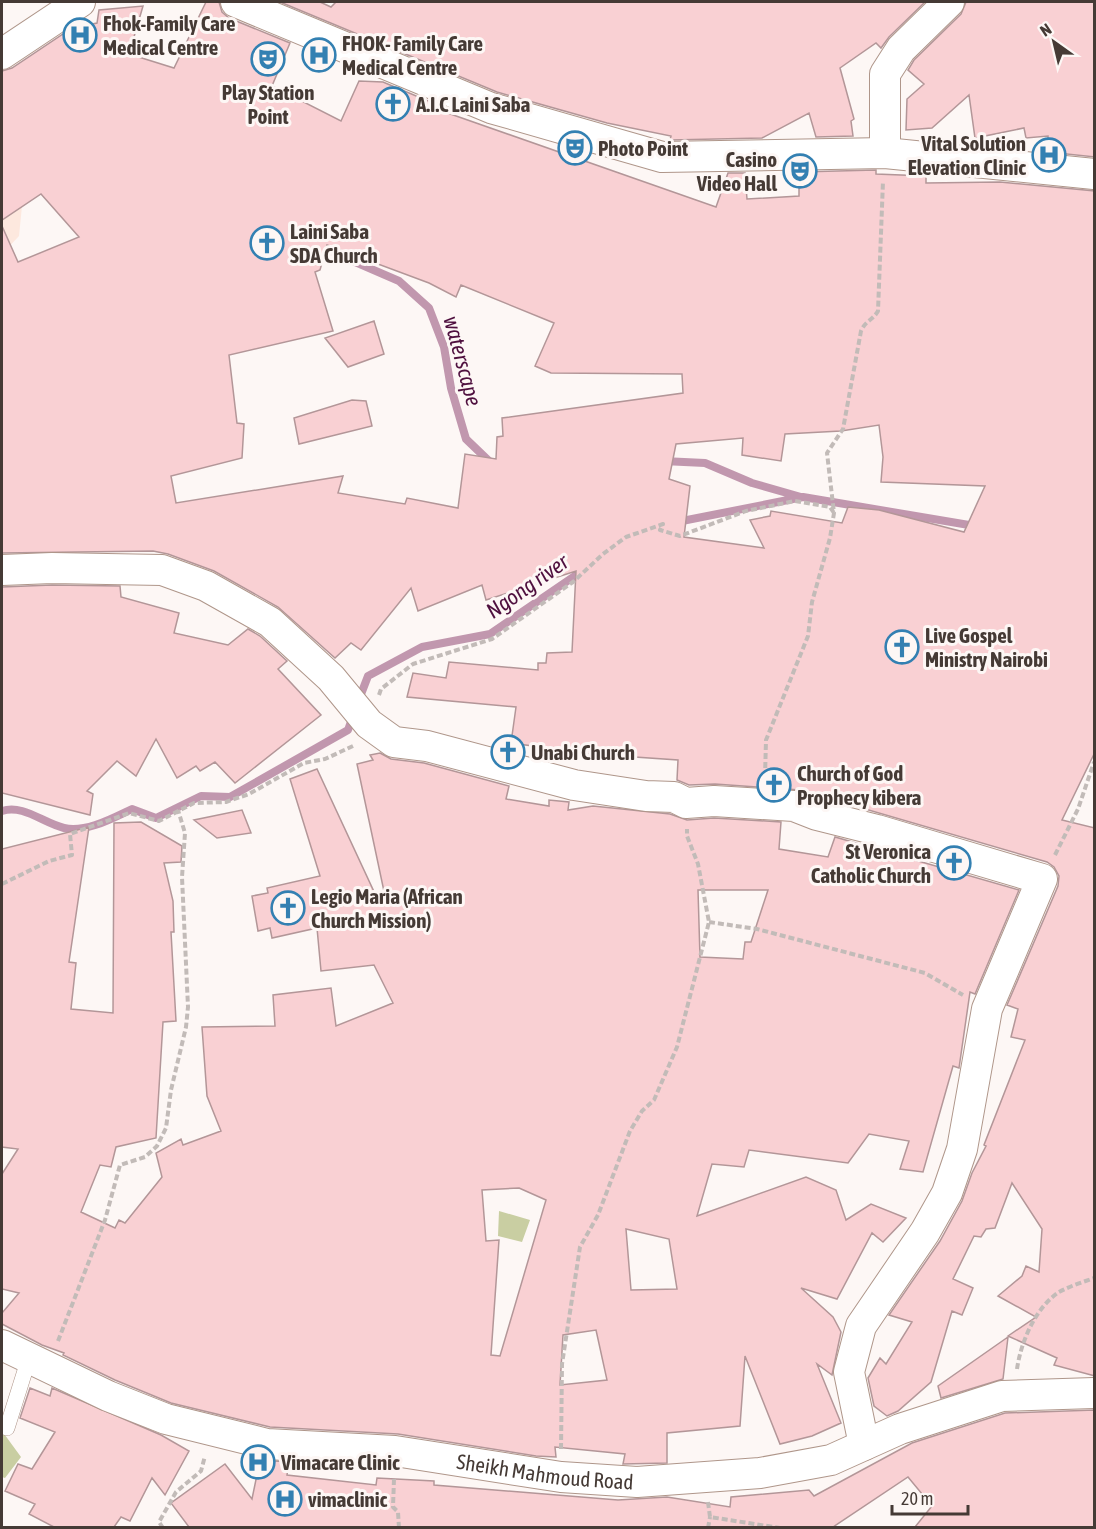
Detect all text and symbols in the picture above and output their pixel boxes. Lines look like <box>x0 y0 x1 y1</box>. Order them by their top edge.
place label: Fhok-Family Care Medical Centre <box>103 11 236 59</box>
north arrow <box>1024 12 1084 72</box>
hospital icon: Fhok-Family Care Medical Centre <box>62 17 98 53</box>
text: N <box>1037 19 1055 40</box>
place label: FHOK- Family Care Medical Centre <box>342 31 483 79</box>
hospital icon: FHOK- Family Care Medical Centre <box>301 37 337 73</box>
theatre icon: Play Station Point <box>250 41 286 77</box>
place label: Play Station Point <box>222 80 314 128</box>
church icon: A.I.C Laini Saba <box>375 86 411 122</box>
place label: A.I.C Laini Saba <box>415 92 531 116</box>
theatre icon: Photo Point <box>557 130 593 166</box>
place label: Vital Solution Elevation Clinic <box>908 131 1026 179</box>
place label: Photo Point <box>598 136 688 160</box>
hospital icon: Vital Solution Elevation Clinic <box>1031 137 1067 173</box>
place label: Casino Video Hall <box>696 147 777 195</box>
theatre icon: Casino Video Hall <box>782 153 818 189</box>
place label: Laini Saba SDA Church <box>290 219 378 267</box>
church icon: Laini Saba SDA Church <box>249 225 285 261</box>
water label: waterscape <box>438 313 488 409</box>
water label: Ngong river <box>481 547 574 624</box>
place label: Live Gospel Ministry Nairobi <box>925 623 1048 671</box>
church icon: Live Gospel Ministry Nairobi <box>884 629 920 665</box>
church icon: Unabi Church <box>490 734 526 770</box>
place label: Unabi Church <box>531 740 635 764</box>
place label: Church of God Prophecy kibera <box>797 761 921 809</box>
church icon: Church of God Prophecy kibera <box>756 767 792 803</box>
place label: St Veronica Catholic Church <box>811 839 931 887</box>
church icon: St Veronica Catholic Church <box>936 845 972 881</box>
place label: Legio Maria (African Church Mission) <box>311 884 463 932</box>
church icon: Legio Maria (African Church Mission) <box>270 890 306 926</box>
hospital icon: Vimacare Clinic <box>240 1444 276 1480</box>
street label: Sheikh Mahmoud Road <box>455 1449 634 1494</box>
place label: Vimacare Clinic <box>280 1450 400 1474</box>
scale bar <box>892 1478 968 1516</box>
hospital icon: vimaclinic <box>267 1481 303 1517</box>
place label: vimaclinic <box>308 1487 388 1511</box>
text: 20 m <box>901 1488 933 1509</box>

